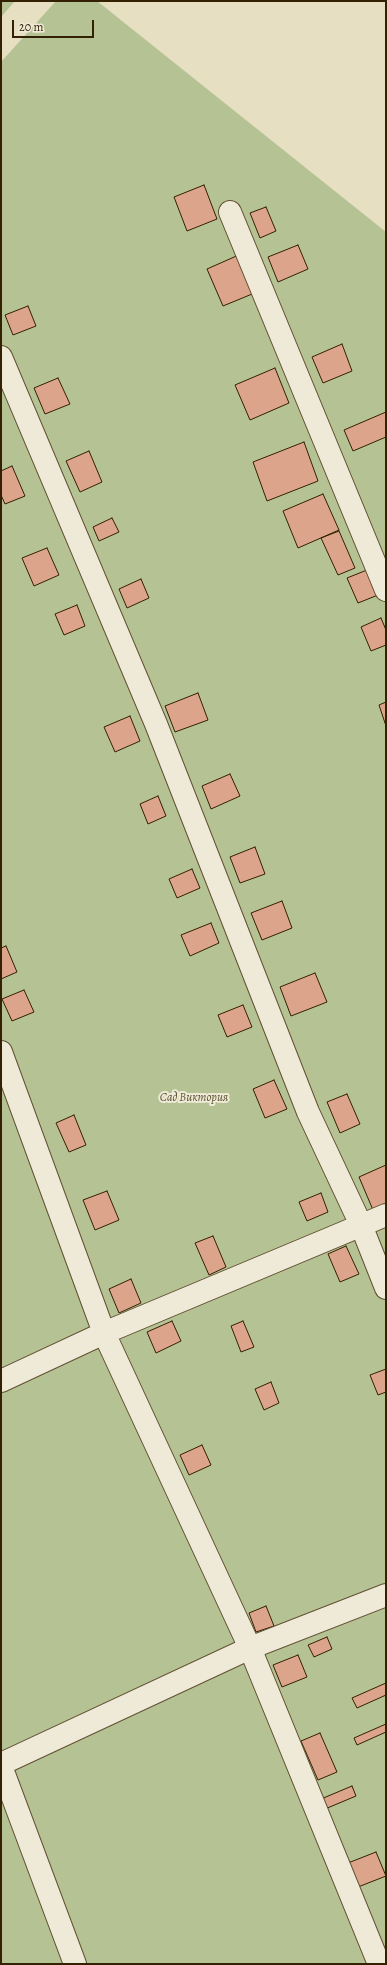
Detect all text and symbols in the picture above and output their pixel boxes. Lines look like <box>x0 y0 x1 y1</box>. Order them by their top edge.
scale bar <box>14 12 96 38</box>
text: 20 m <box>19 19 43 35</box>
park label: Сад Виктория <box>160 1091 228 1105</box>

